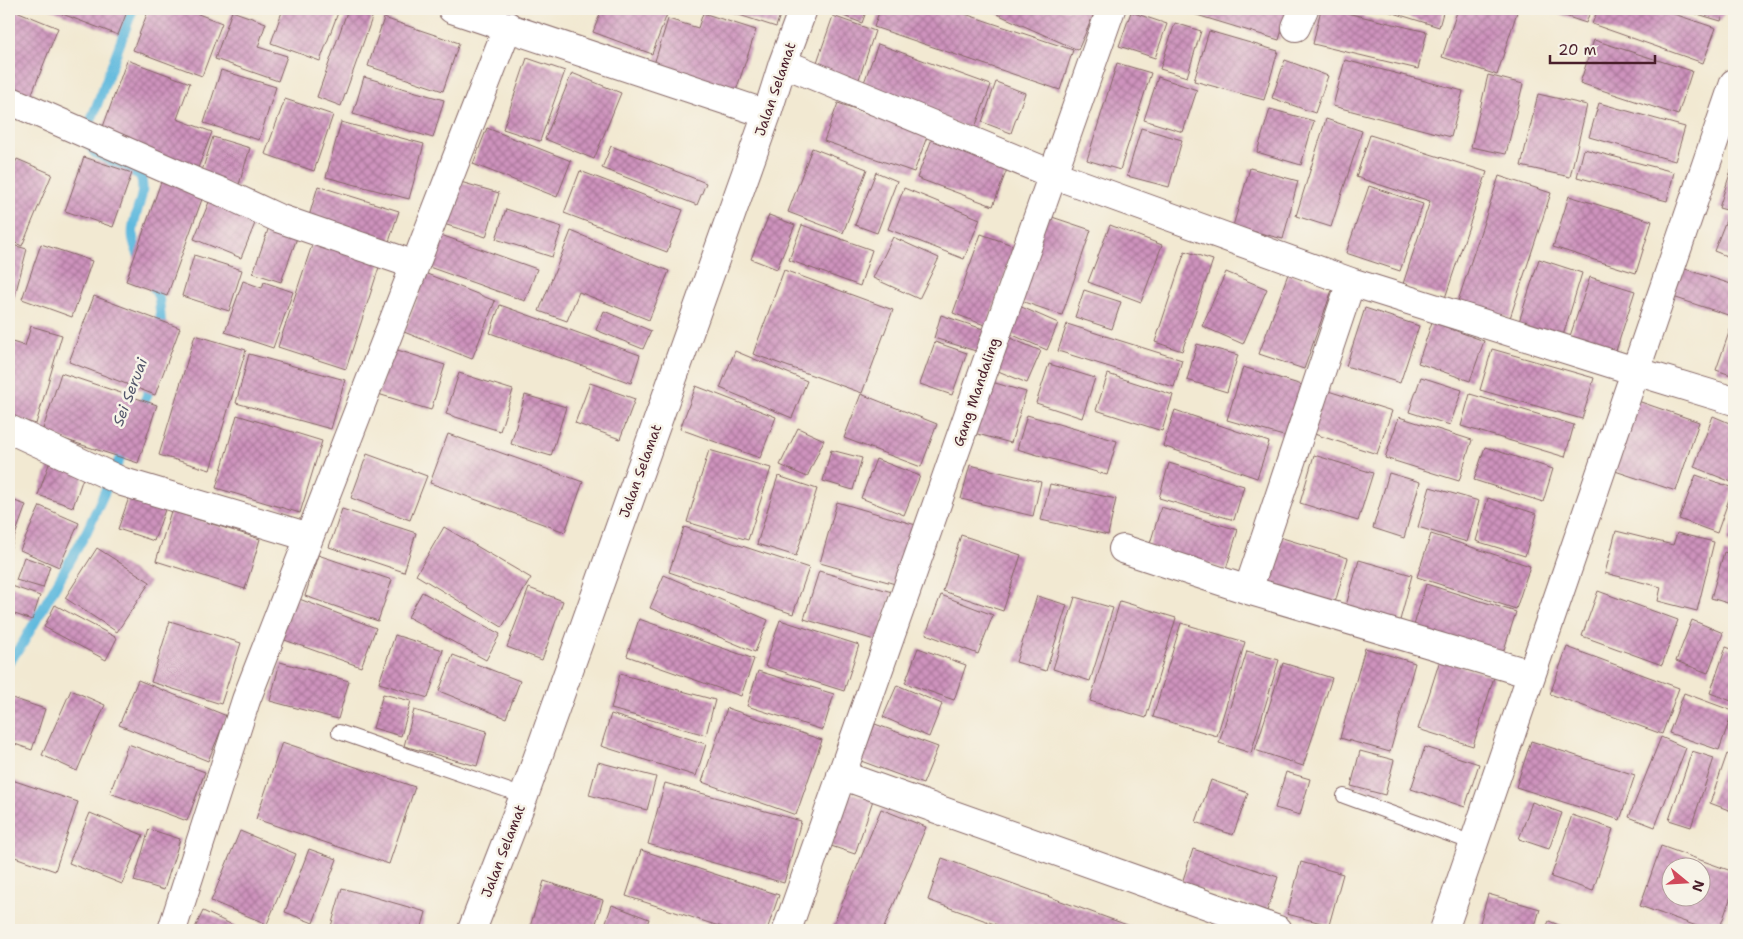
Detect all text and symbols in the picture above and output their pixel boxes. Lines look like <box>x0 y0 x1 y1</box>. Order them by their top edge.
scale bar <box>1550 32 1656 64</box>
street label: Jalan Selamat <box>751 40 799 138</box>
text: 20 m <box>1558 40 1597 60</box>
street label: Gang Mandaling <box>949 335 1003 449</box>
water label: Sei Seruai <box>108 354 152 429</box>
street label: Jalan Selamat <box>615 422 665 520</box>
street label: Jalan Selamat <box>477 802 529 900</box>
north arrow <box>1660 856 1710 906</box>
text: N <box>1688 878 1709 894</box>

